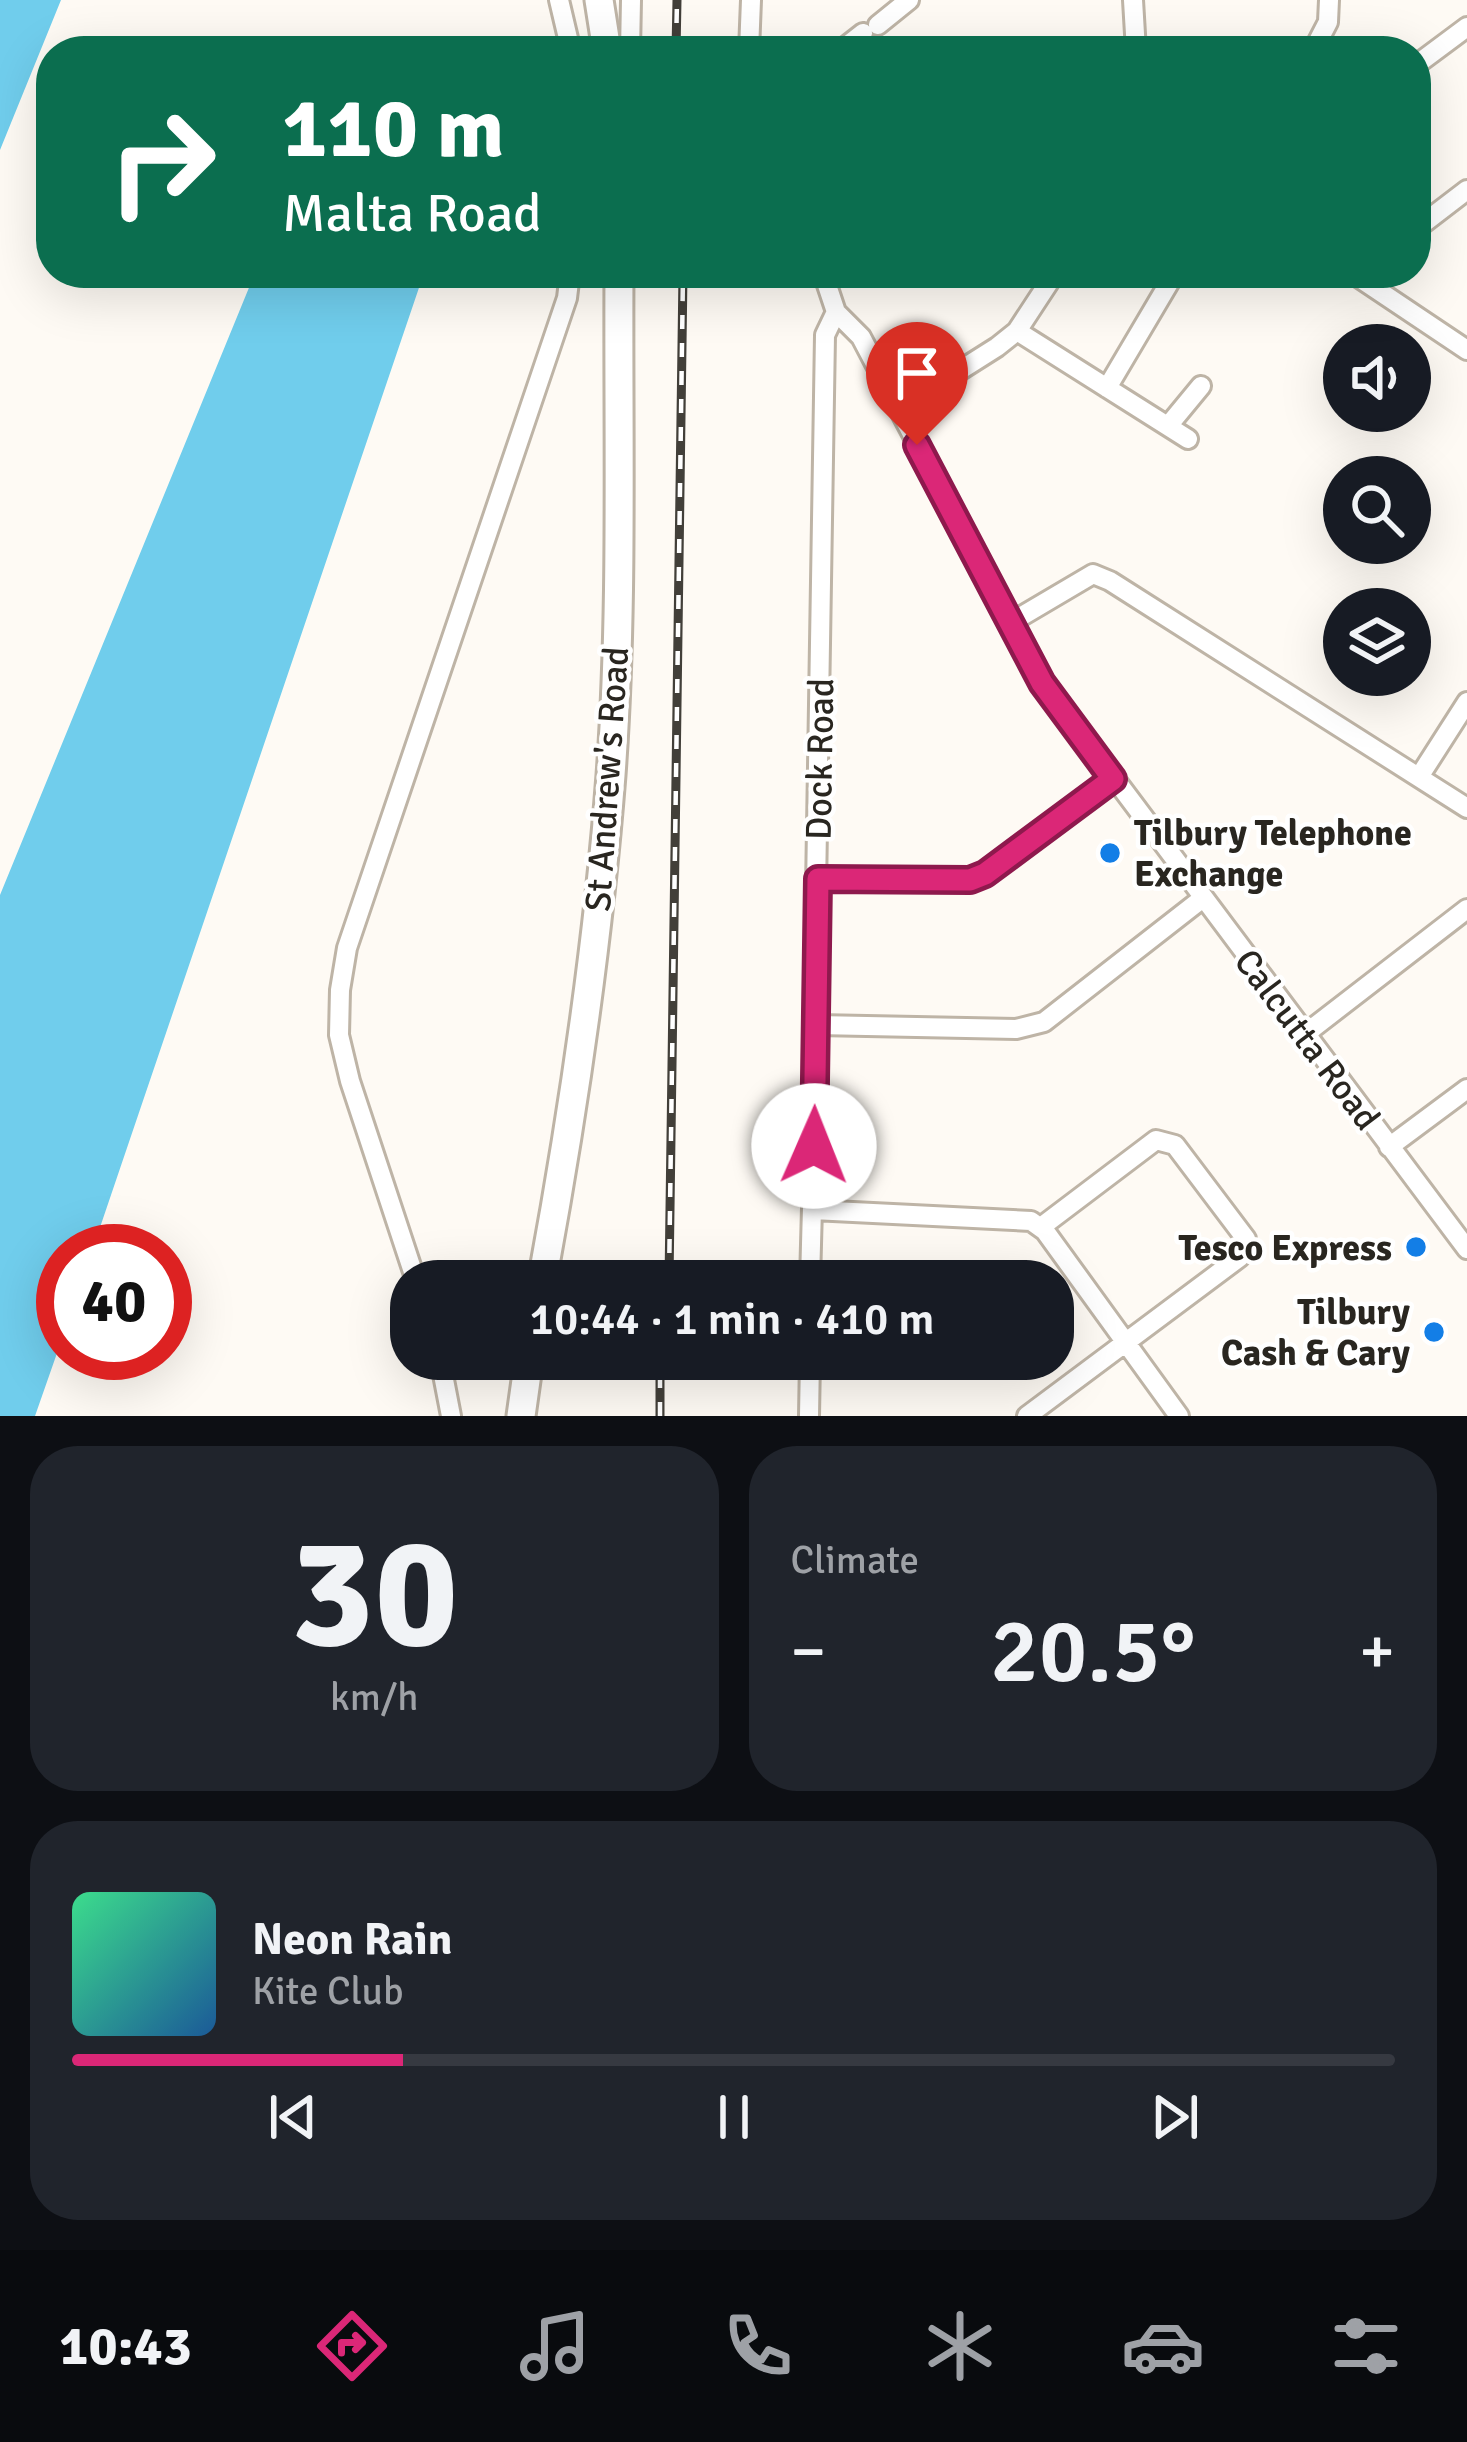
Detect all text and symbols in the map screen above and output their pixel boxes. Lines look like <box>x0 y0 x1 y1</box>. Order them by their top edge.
text: 110 m <box>282 77 504 181</box>
icon: right <box>84 84 240 240</box>
text: Malta Road <box>282 180 542 247</box>
pin <box>866 322 968 445</box>
map controls <box>1323 324 1431 696</box>
button: sound <box>1323 324 1431 432</box>
icon: arrive <box>884 340 950 406</box>
button: search <box>1323 456 1431 564</box>
button: layers <box>1323 588 1431 696</box>
street label: St Andrew's Road <box>576 645 639 913</box>
street label: Dock Road <box>797 678 844 840</box>
place label: Tilbury Telephone Exchange <box>1134 811 1412 897</box>
marker: Tilbury Telephone Exchange <box>1097 840 1123 866</box>
street label: Calcutta Road <box>1224 940 1389 1139</box>
position arrow <box>751 1083 877 1209</box>
speed limit sign: 40 <box>36 1224 192 1380</box>
place label: Tesco Express <box>1179 1226 1392 1271</box>
marker: Tesco Express <box>1403 1234 1429 1260</box>
place label: Tilbury Cash & Cary <box>1221 1290 1410 1376</box>
text: 10:44 · 1 min · 410 m <box>530 1292 934 1347</box>
marker: Tilbury Cash & Cary <box>1421 1319 1447 1345</box>
text: 30 <box>290 1498 458 1691</box>
text: Climate <box>791 1536 919 1584</box>
text: 20.5° <box>990 1596 1195 1707</box>
text: − <box>791 1611 826 1692</box>
text: + <box>1359 1611 1395 1692</box>
text: km/h <box>330 1673 418 1721</box>
text: Neon Rain <box>252 1912 452 1967</box>
text: Kite Club <box>252 1967 403 2015</box>
icon: previous <box>260 2084 326 2150</box>
icon: pause <box>701 2084 767 2150</box>
icon: next <box>1142 2084 1208 2150</box>
icon: directions <box>310 2304 394 2388</box>
icon: music <box>513 2304 597 2388</box>
icon: phone <box>716 2304 800 2388</box>
icon: climate <box>918 2304 1002 2388</box>
icon: car <box>1121 2304 1205 2388</box>
icon: filters <box>1324 2304 1408 2388</box>
text: 10:43 <box>59 2313 192 2380</box>

